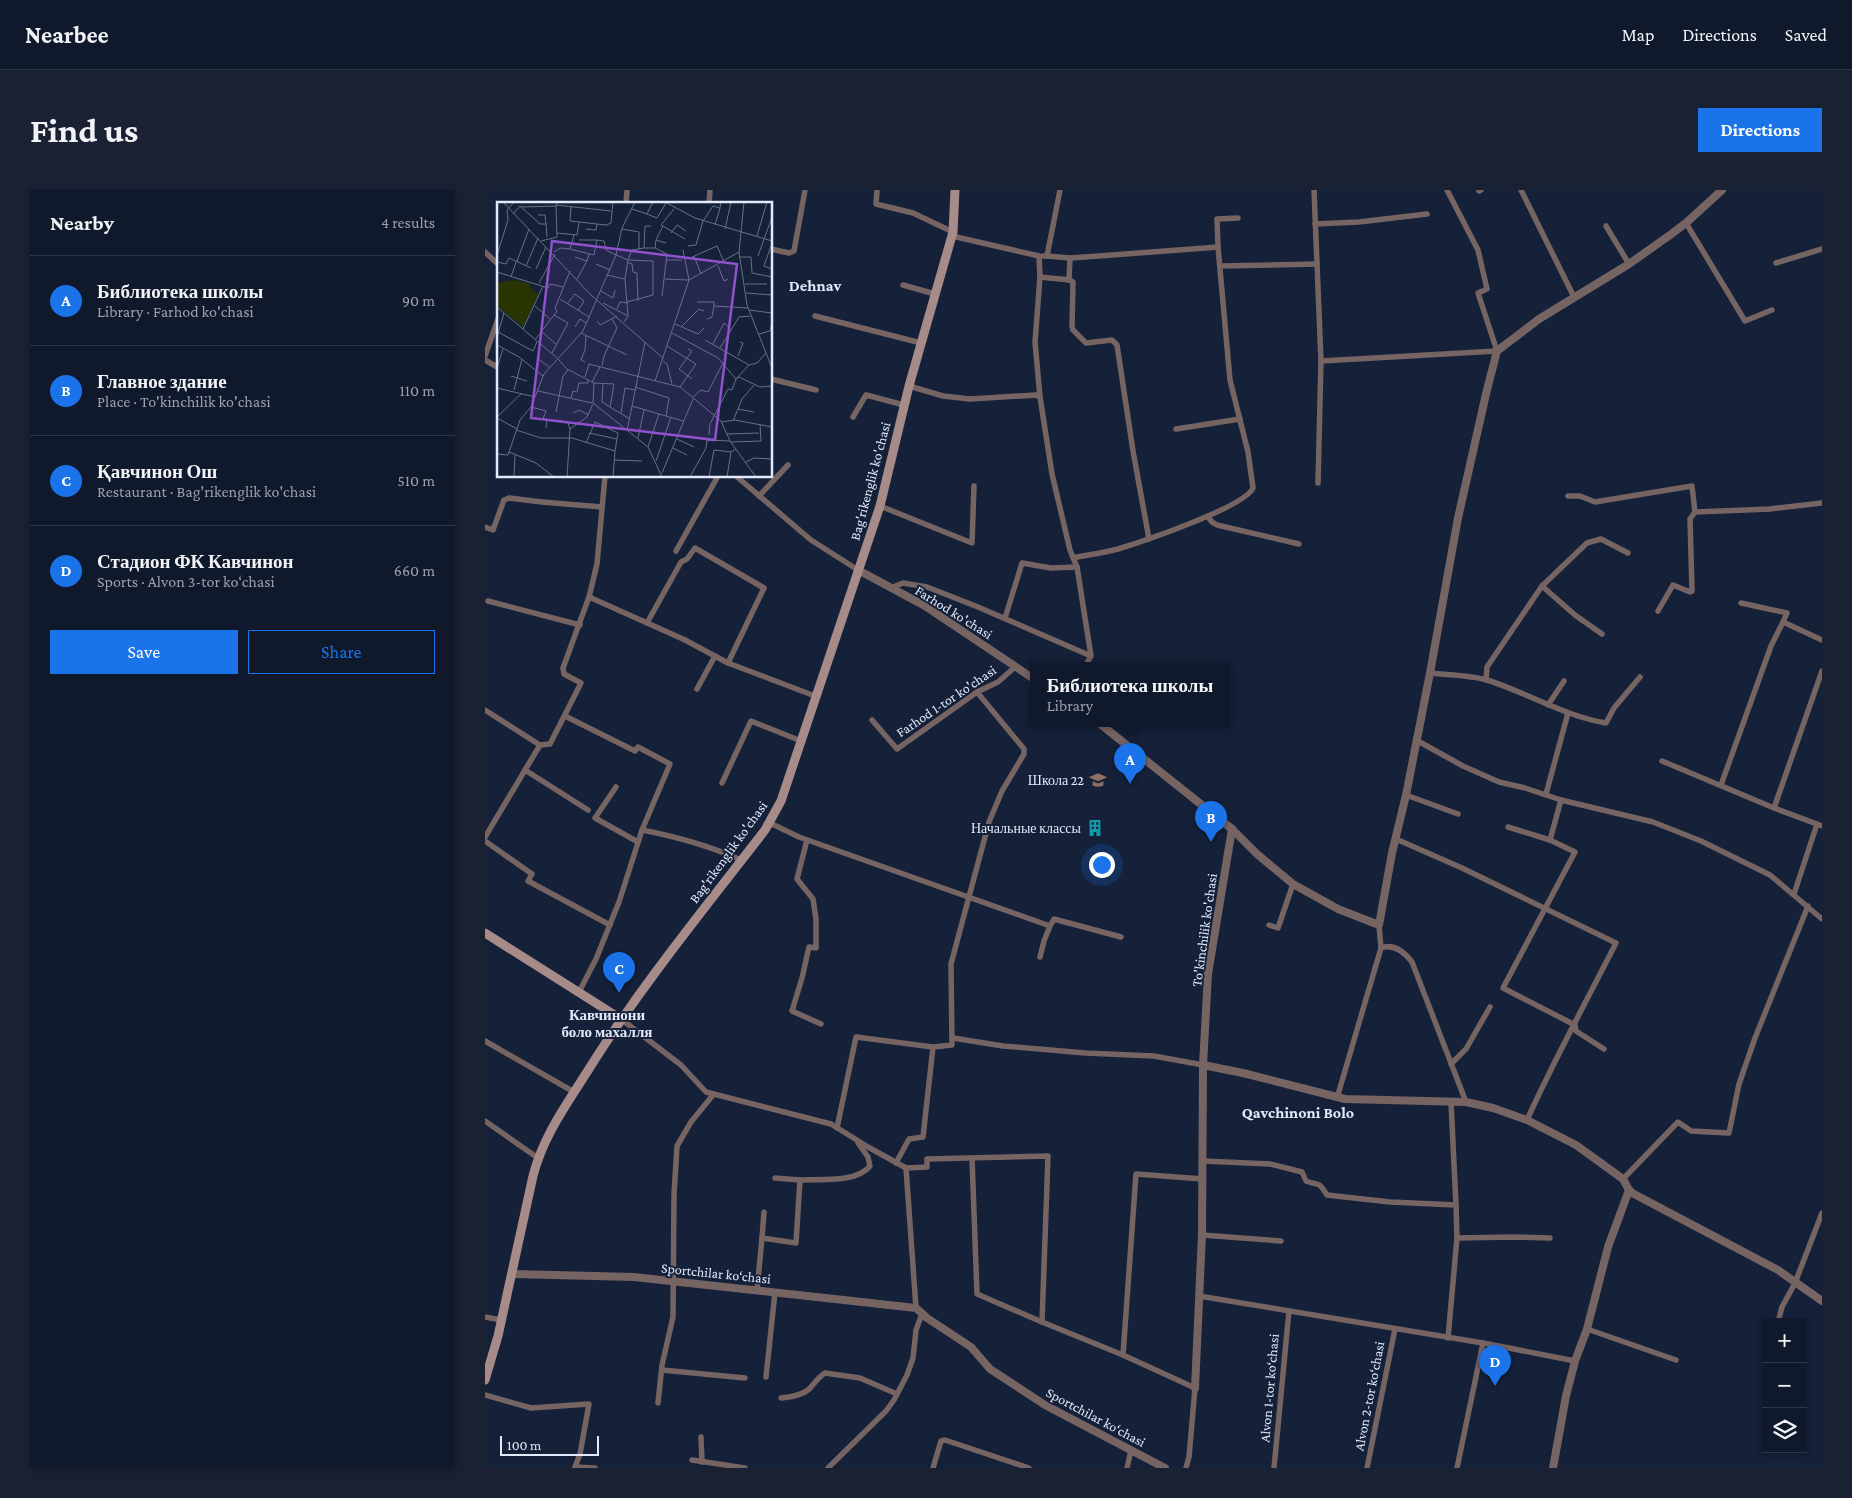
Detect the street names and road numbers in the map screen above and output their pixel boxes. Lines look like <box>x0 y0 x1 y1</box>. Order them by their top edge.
street label: Bag'rikenglik ko'chasi <box>846 420 894 542</box>
street label: Farhod ko'chasi <box>912 582 996 642</box>
street label: Farhod 1-tor ko'chasi <box>893 662 999 740</box>
street label: Bag'rikenglik ko'chasi <box>686 798 771 906</box>
street label: To'kinchilik ko'chasi <box>1188 872 1220 988</box>
street label: Sportchilar ko‘chasi <box>660 1259 772 1287</box>
street label: Alvon 1-tor ko‘chasi <box>1256 1333 1282 1443</box>
street label: Alvon 2-tor ko‘chasi <box>1351 1340 1388 1452</box>
street label: Sportchilar ko‘chasi <box>1044 1384 1149 1450</box>

